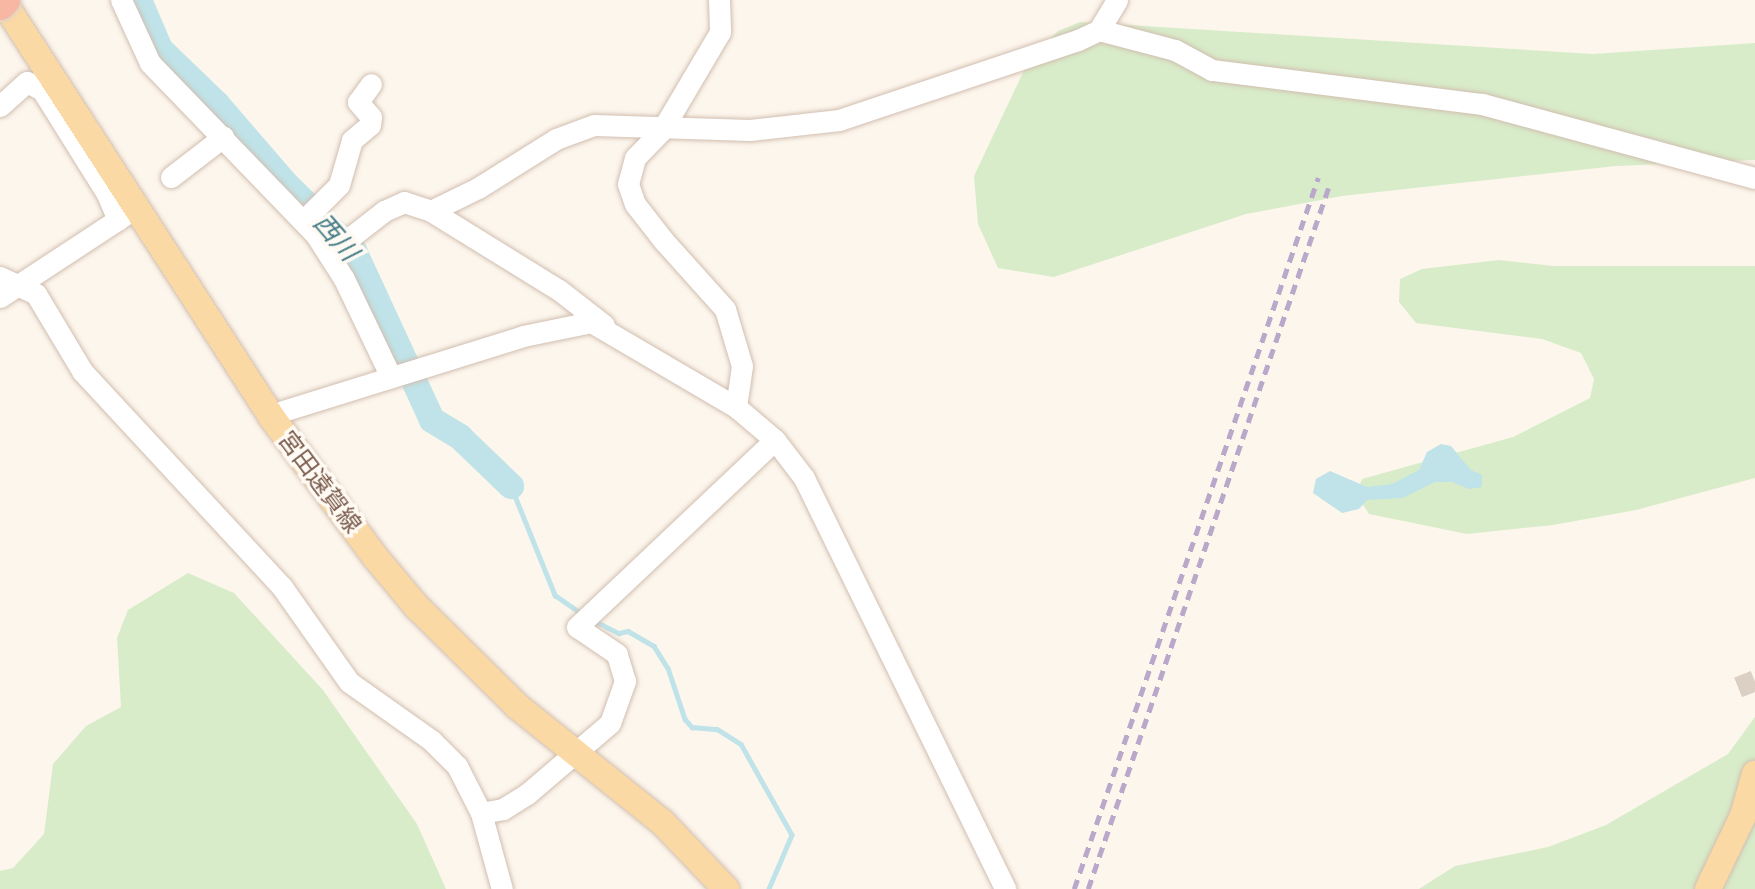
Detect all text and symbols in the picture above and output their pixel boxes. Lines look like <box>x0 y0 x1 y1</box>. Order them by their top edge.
water label: 西川 <box>307 207 365 267</box>
street label: 宮田遠賀線 <box>272 425 368 539</box>

